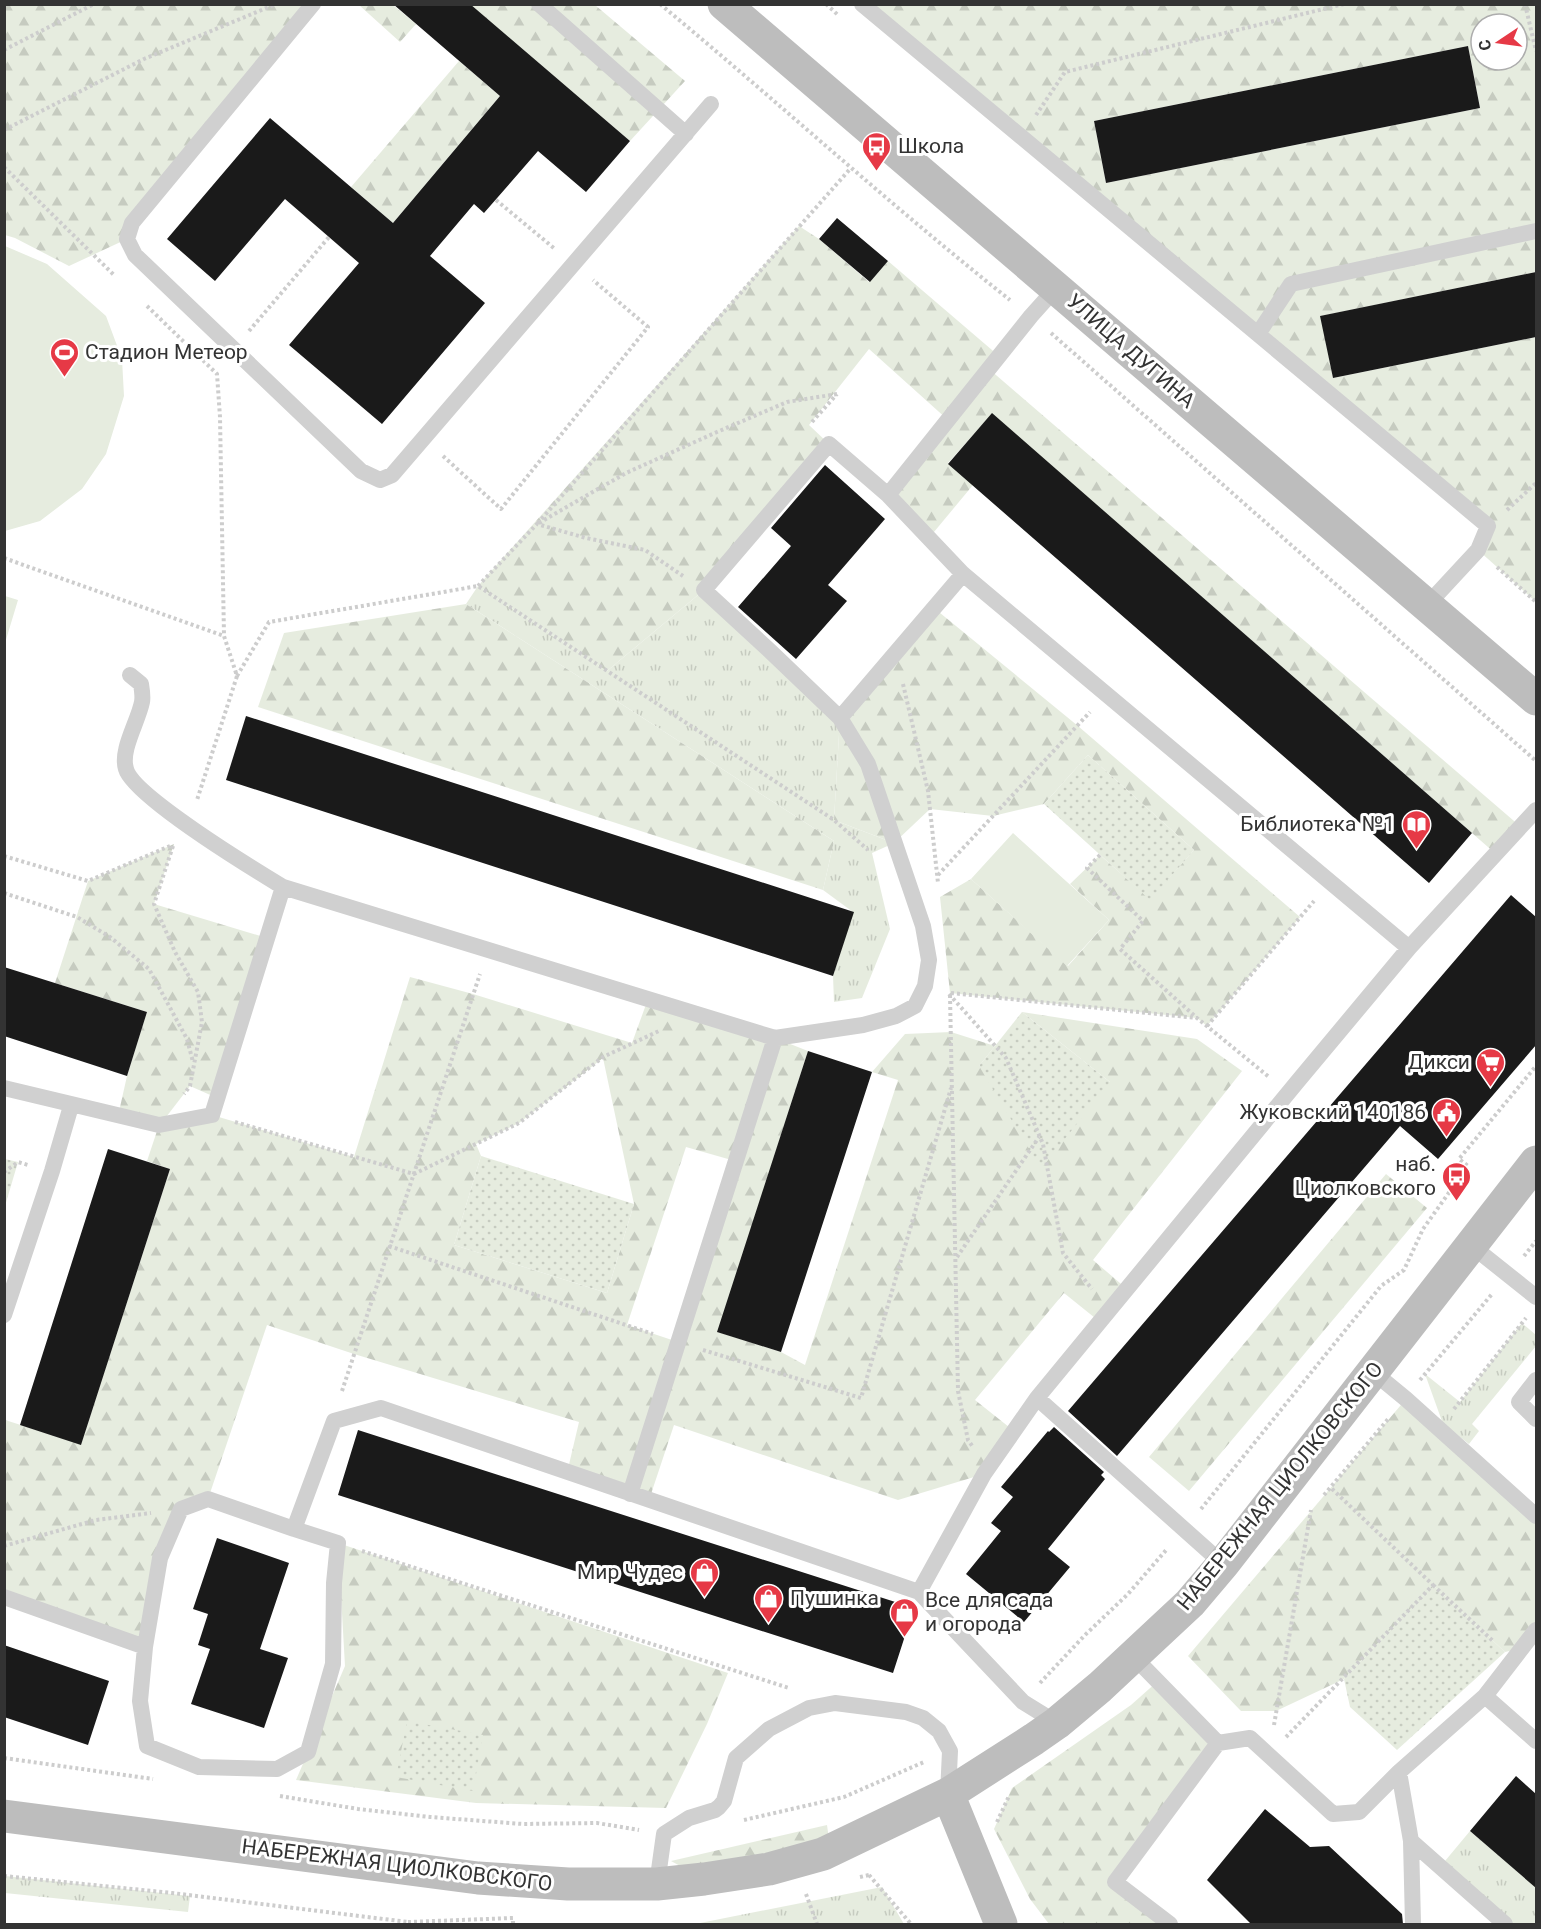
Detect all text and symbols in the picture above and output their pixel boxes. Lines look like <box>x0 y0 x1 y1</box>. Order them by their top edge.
north arrow <box>1469 12 1529 72</box>
text: С <box>1474 38 1495 52</box>
bus stop icon: Школа <box>861 130 893 172</box>
place label: Школа <box>898 134 964 158</box>
street label: УЛИЦА ДУГИНА <box>1062 289 1200 413</box>
sports icon: Стадион Метеор <box>48 336 80 378</box>
place label: Стадион Метеор <box>85 340 248 364</box>
library icon: Библиотека №1 <box>1400 808 1432 850</box>
place label: Библиотека №1 <box>1240 812 1395 836</box>
supermarket icon: Дикси <box>1475 1046 1507 1088</box>
place label: Дикси <box>1408 1050 1470 1074</box>
public building icon: Жуковский 140186 <box>1431 1096 1463 1138</box>
place label: Жуковский 140186 <box>1240 1100 1426 1124</box>
place label: наб. Циолковского <box>1295 1152 1436 1200</box>
bus stop icon: наб. Циолковского <box>1441 1160 1473 1202</box>
street label: НАБЕРЕЖНАЯ ЦИОЛКОВСКОГО <box>1172 1357 1388 1615</box>
shop icon: Мир Чудес <box>688 1556 720 1598</box>
place label: Мир Чудес <box>577 1560 683 1584</box>
shop icon: Пушинка <box>753 1582 785 1624</box>
place label: Пушинка <box>790 1586 879 1610</box>
place label: Все для сада и огорода <box>925 1588 1053 1636</box>
shop icon: Все для сада и огорода <box>888 1596 920 1638</box>
street label: НАБЕРЕЖНАЯ ЦИОЛКОВСКОГО <box>240 1834 554 1896</box>

